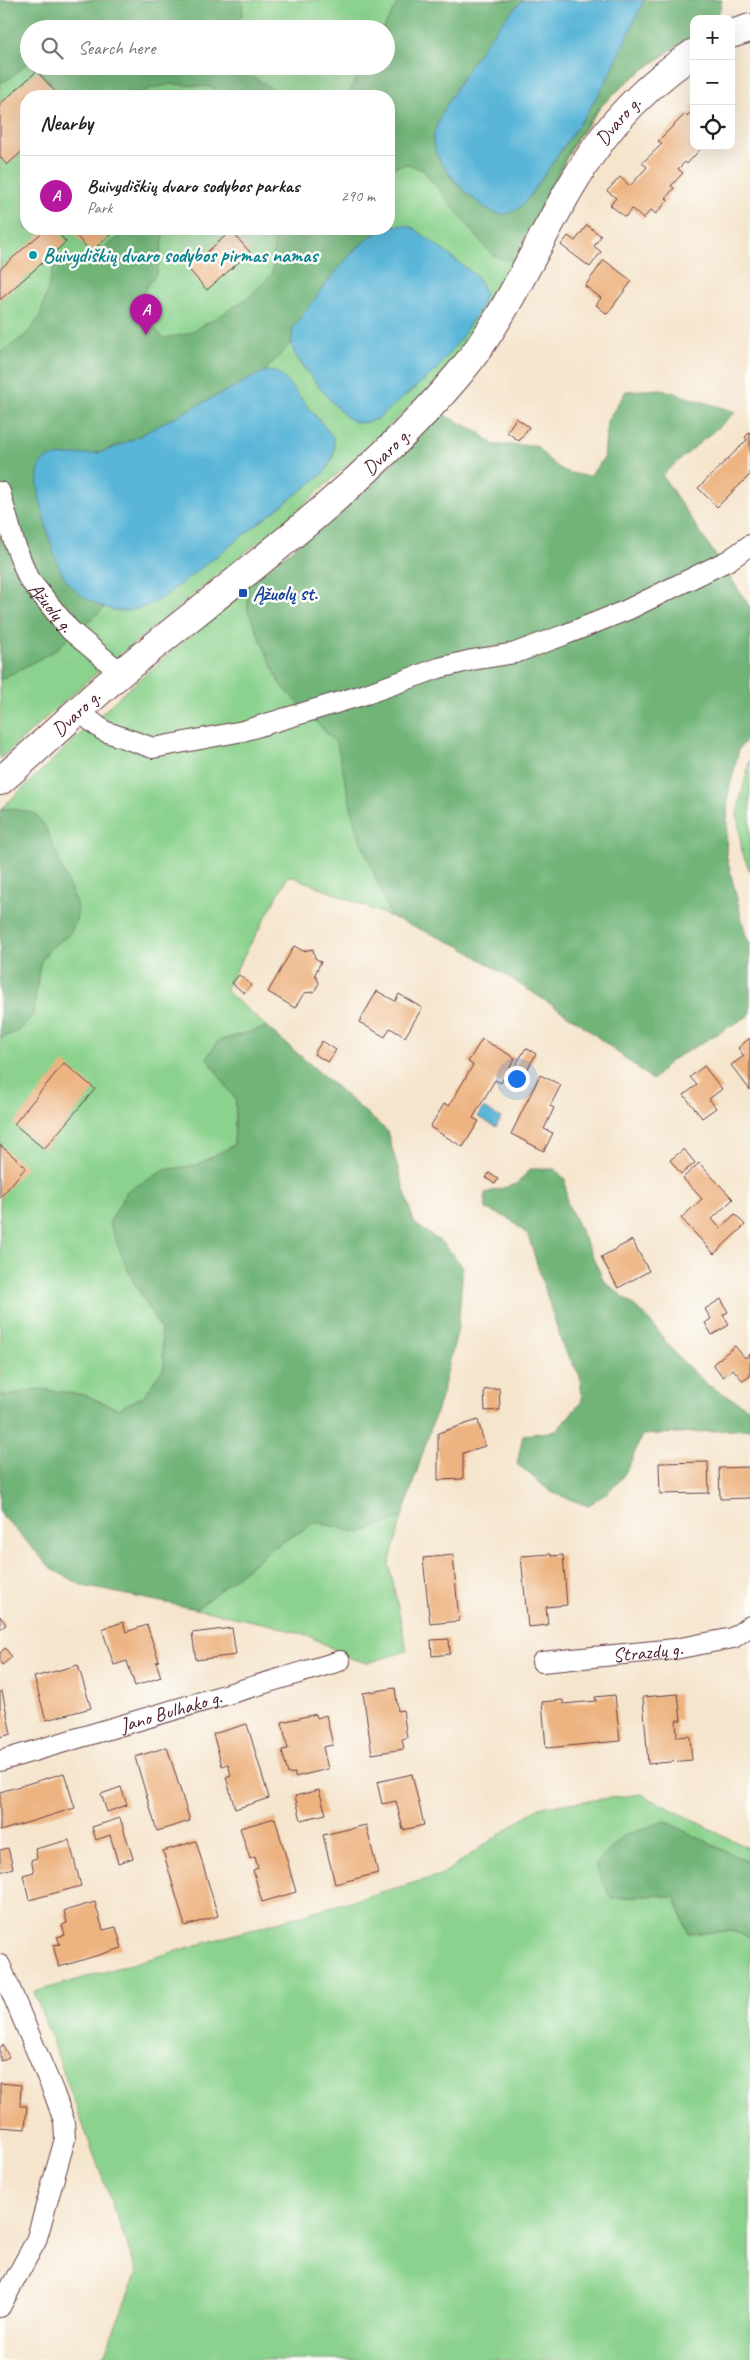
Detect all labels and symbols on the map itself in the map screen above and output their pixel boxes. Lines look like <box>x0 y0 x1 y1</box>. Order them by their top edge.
street label: Dvaro g. <box>589 90 646 150</box>
place label: Buivydiškių dvaro sodybos pirmas namas <box>43 243 319 269</box>
marker: Buivydiškių dvaro sodybos pirmas namas <box>27 249 39 261</box>
pin: A <box>130 294 162 335</box>
street label: Dvaro g. <box>357 422 416 480</box>
street label: Ąžuolų g. <box>24 577 79 637</box>
place label: Ąžuolų st. <box>253 581 318 606</box>
marker: Ąžuolų st. <box>237 587 249 599</box>
street label: Dvaro g. <box>46 684 105 741</box>
your location <box>504 1066 530 1092</box>
street label: Strazdų g. <box>611 1635 685 1668</box>
street label: Jano Bulhako g. <box>116 1684 225 1738</box>

